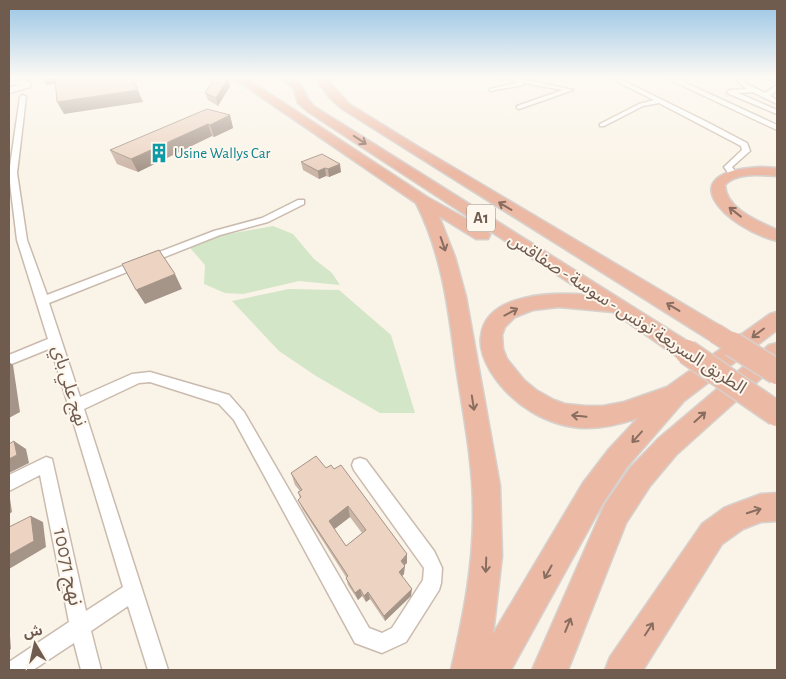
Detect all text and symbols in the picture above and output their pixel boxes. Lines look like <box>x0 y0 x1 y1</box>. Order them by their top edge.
one-way arrow <box>352 136 366 146</box>
building icon: Usine Wallys Car <box>148 142 170 164</box>
place label: Usine Wallys Car <box>174 146 271 161</box>
one-way arrow <box>499 200 513 210</box>
road number: A1 <box>467 204 495 232</box>
one-way arrow <box>729 207 742 218</box>
street label: الطريق السريعة تونس - سوسة - صفاقس <box>504 230 749 399</box>
one-way arrow <box>439 236 448 251</box>
one-way arrow <box>667 302 681 312</box>
one-way arrow <box>503 307 518 316</box>
one-way arrow <box>751 328 765 338</box>
street label: نهج علي باي <box>45 344 90 429</box>
one-way arrow <box>468 395 478 411</box>
one-way arrow <box>571 411 587 421</box>
one-way arrow <box>694 412 707 423</box>
one-way arrow <box>631 431 643 444</box>
one-way arrow <box>745 506 761 515</box>
street label: نهج 10071 <box>46 526 86 609</box>
one-way arrow <box>481 557 490 573</box>
one-way arrow <box>542 565 552 579</box>
one-way arrow <box>564 618 573 633</box>
north arrow <box>10 619 60 669</box>
one-way arrow <box>644 623 654 637</box>
text: ش <box>23 624 44 641</box>

